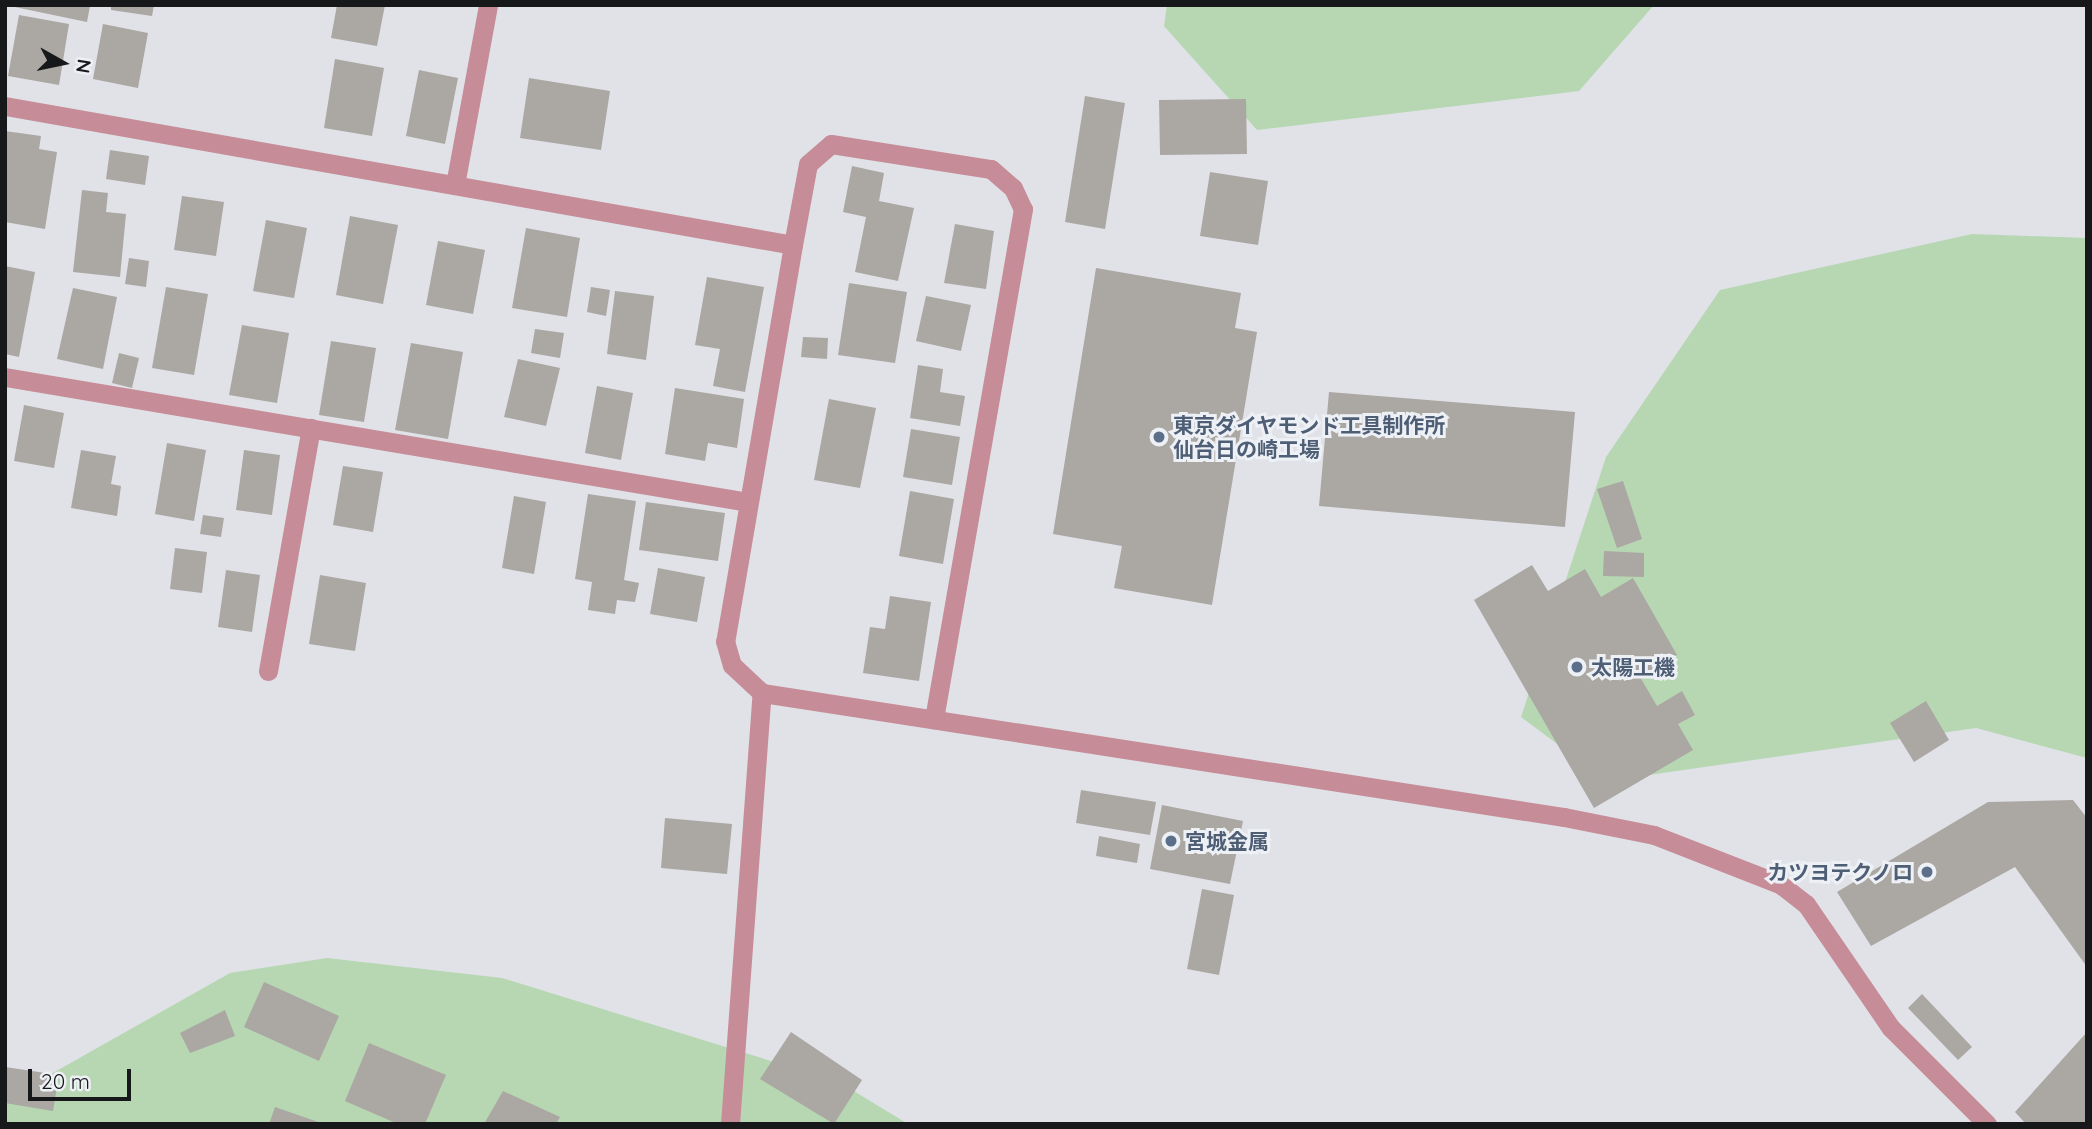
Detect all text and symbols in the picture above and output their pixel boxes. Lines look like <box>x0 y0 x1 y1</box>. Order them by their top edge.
north arrow <box>28 28 98 98</box>
text: N <box>71 58 97 75</box>
place label: 東京ダイヤモンド工具制作所 仙台日の崎工場 <box>1173 412 1446 462</box>
marker: 東京ダイヤモンド工具制作所 仙台日の崎工場 <box>1151 429 1167 445</box>
place label: 太陽工機 <box>1591 654 1675 680</box>
marker: 太陽工機 <box>1569 659 1585 675</box>
place label: 宮城金属 <box>1185 828 1269 854</box>
marker: 宮城金属 <box>1163 833 1179 849</box>
place label: カツヨテクノロ <box>1766 859 1913 885</box>
marker: カツヨテクノロ <box>1919 864 1935 880</box>
scale bar <box>32 1056 135 1100</box>
text: 20 m <box>41 1068 90 1094</box>

